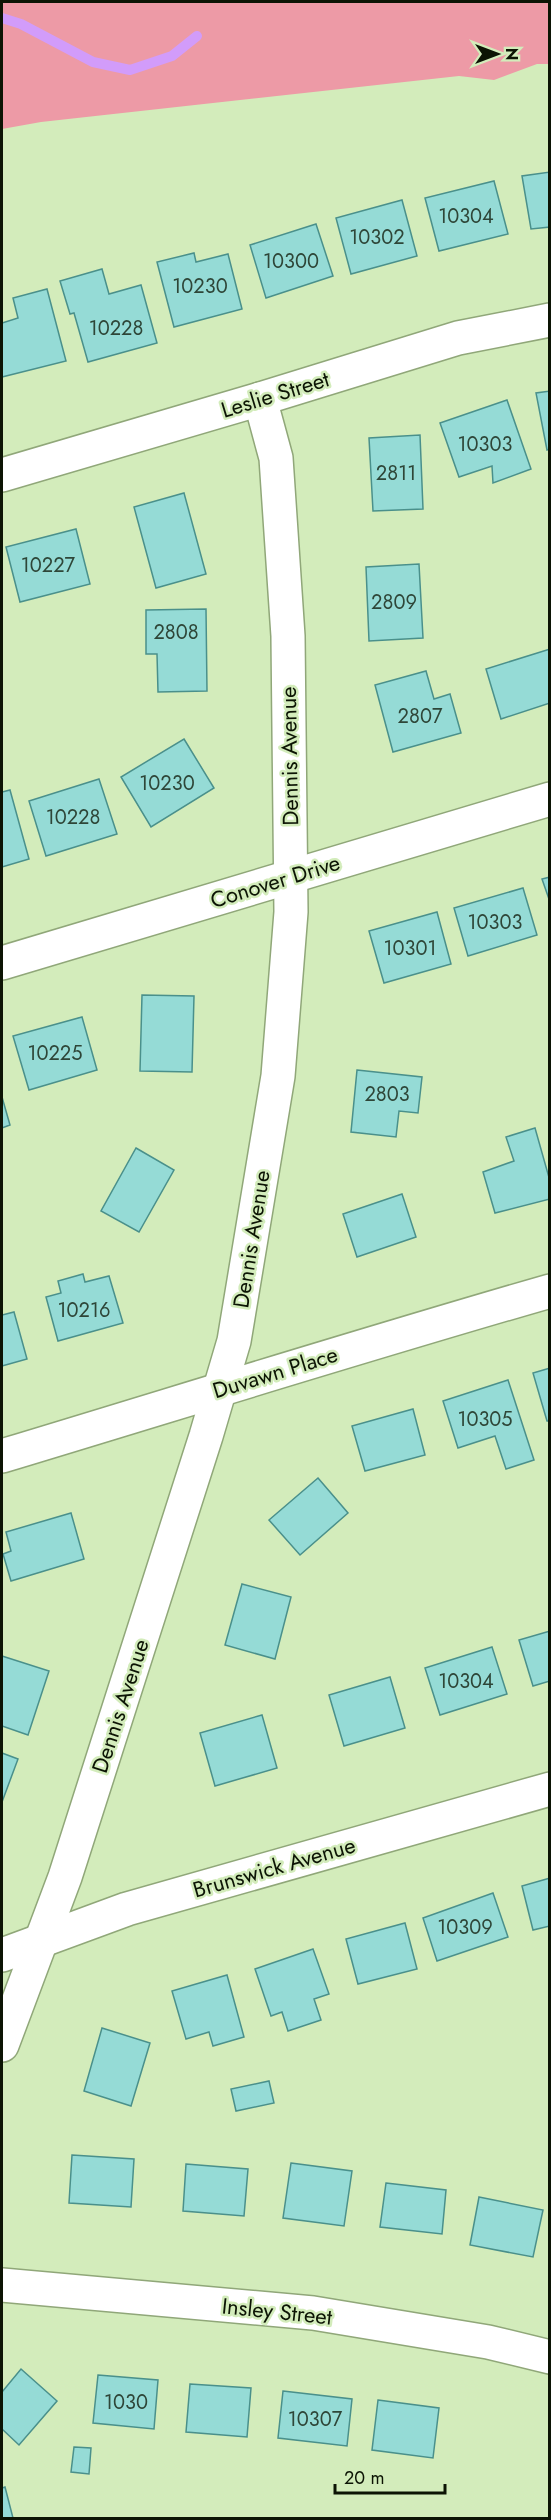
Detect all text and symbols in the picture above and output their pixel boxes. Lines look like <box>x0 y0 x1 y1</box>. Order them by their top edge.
north arrow <box>467 24 527 84</box>
text: N <box>500 48 523 60</box>
house number: 10304 <box>438 202 494 231</box>
house number: 10302 <box>349 223 405 252</box>
house number: 10300 <box>263 247 319 276</box>
house number: 10230 <box>172 272 228 301</box>
house number: 10228 <box>89 314 143 343</box>
street label: Leslie Street <box>217 362 334 426</box>
house number: 10303 <box>458 430 512 459</box>
house number: 2811 <box>376 459 416 488</box>
house number: 10227 <box>21 551 76 580</box>
house number: 2809 <box>371 588 417 617</box>
house number: 2808 <box>153 618 199 647</box>
street label: Dennis Avenue <box>272 686 306 826</box>
house number: 2807 <box>398 702 443 731</box>
house number: 10230 <box>139 769 195 798</box>
house number: 10228 <box>46 803 100 832</box>
street label: Conover Drive <box>206 846 344 916</box>
house number: 10303 <box>468 908 522 937</box>
house number: 10301 <box>384 934 436 963</box>
house number: 10225 <box>27 1039 83 1068</box>
house number: 2803 <box>364 1080 410 1109</box>
street label: Dennis Avenue <box>224 1168 278 1310</box>
house number: 10216 <box>58 1296 110 1325</box>
street label: Duvawn Place <box>208 1338 342 1406</box>
house number: 10305 <box>457 1405 513 1434</box>
street label: Dennis Avenue <box>83 1635 157 1777</box>
house number: 10304 <box>438 1667 494 1696</box>
street label: Brunswick Avenue <box>189 1829 359 1905</box>
house number: 10309 <box>437 1913 493 1942</box>
street label: Insley Street <box>220 2289 334 2333</box>
house number: 1030 <box>104 2388 148 2417</box>
house number: 10307 <box>288 2405 343 2434</box>
scale bar <box>335 2457 444 2495</box>
text: 20 m <box>344 2465 384 2491</box>

